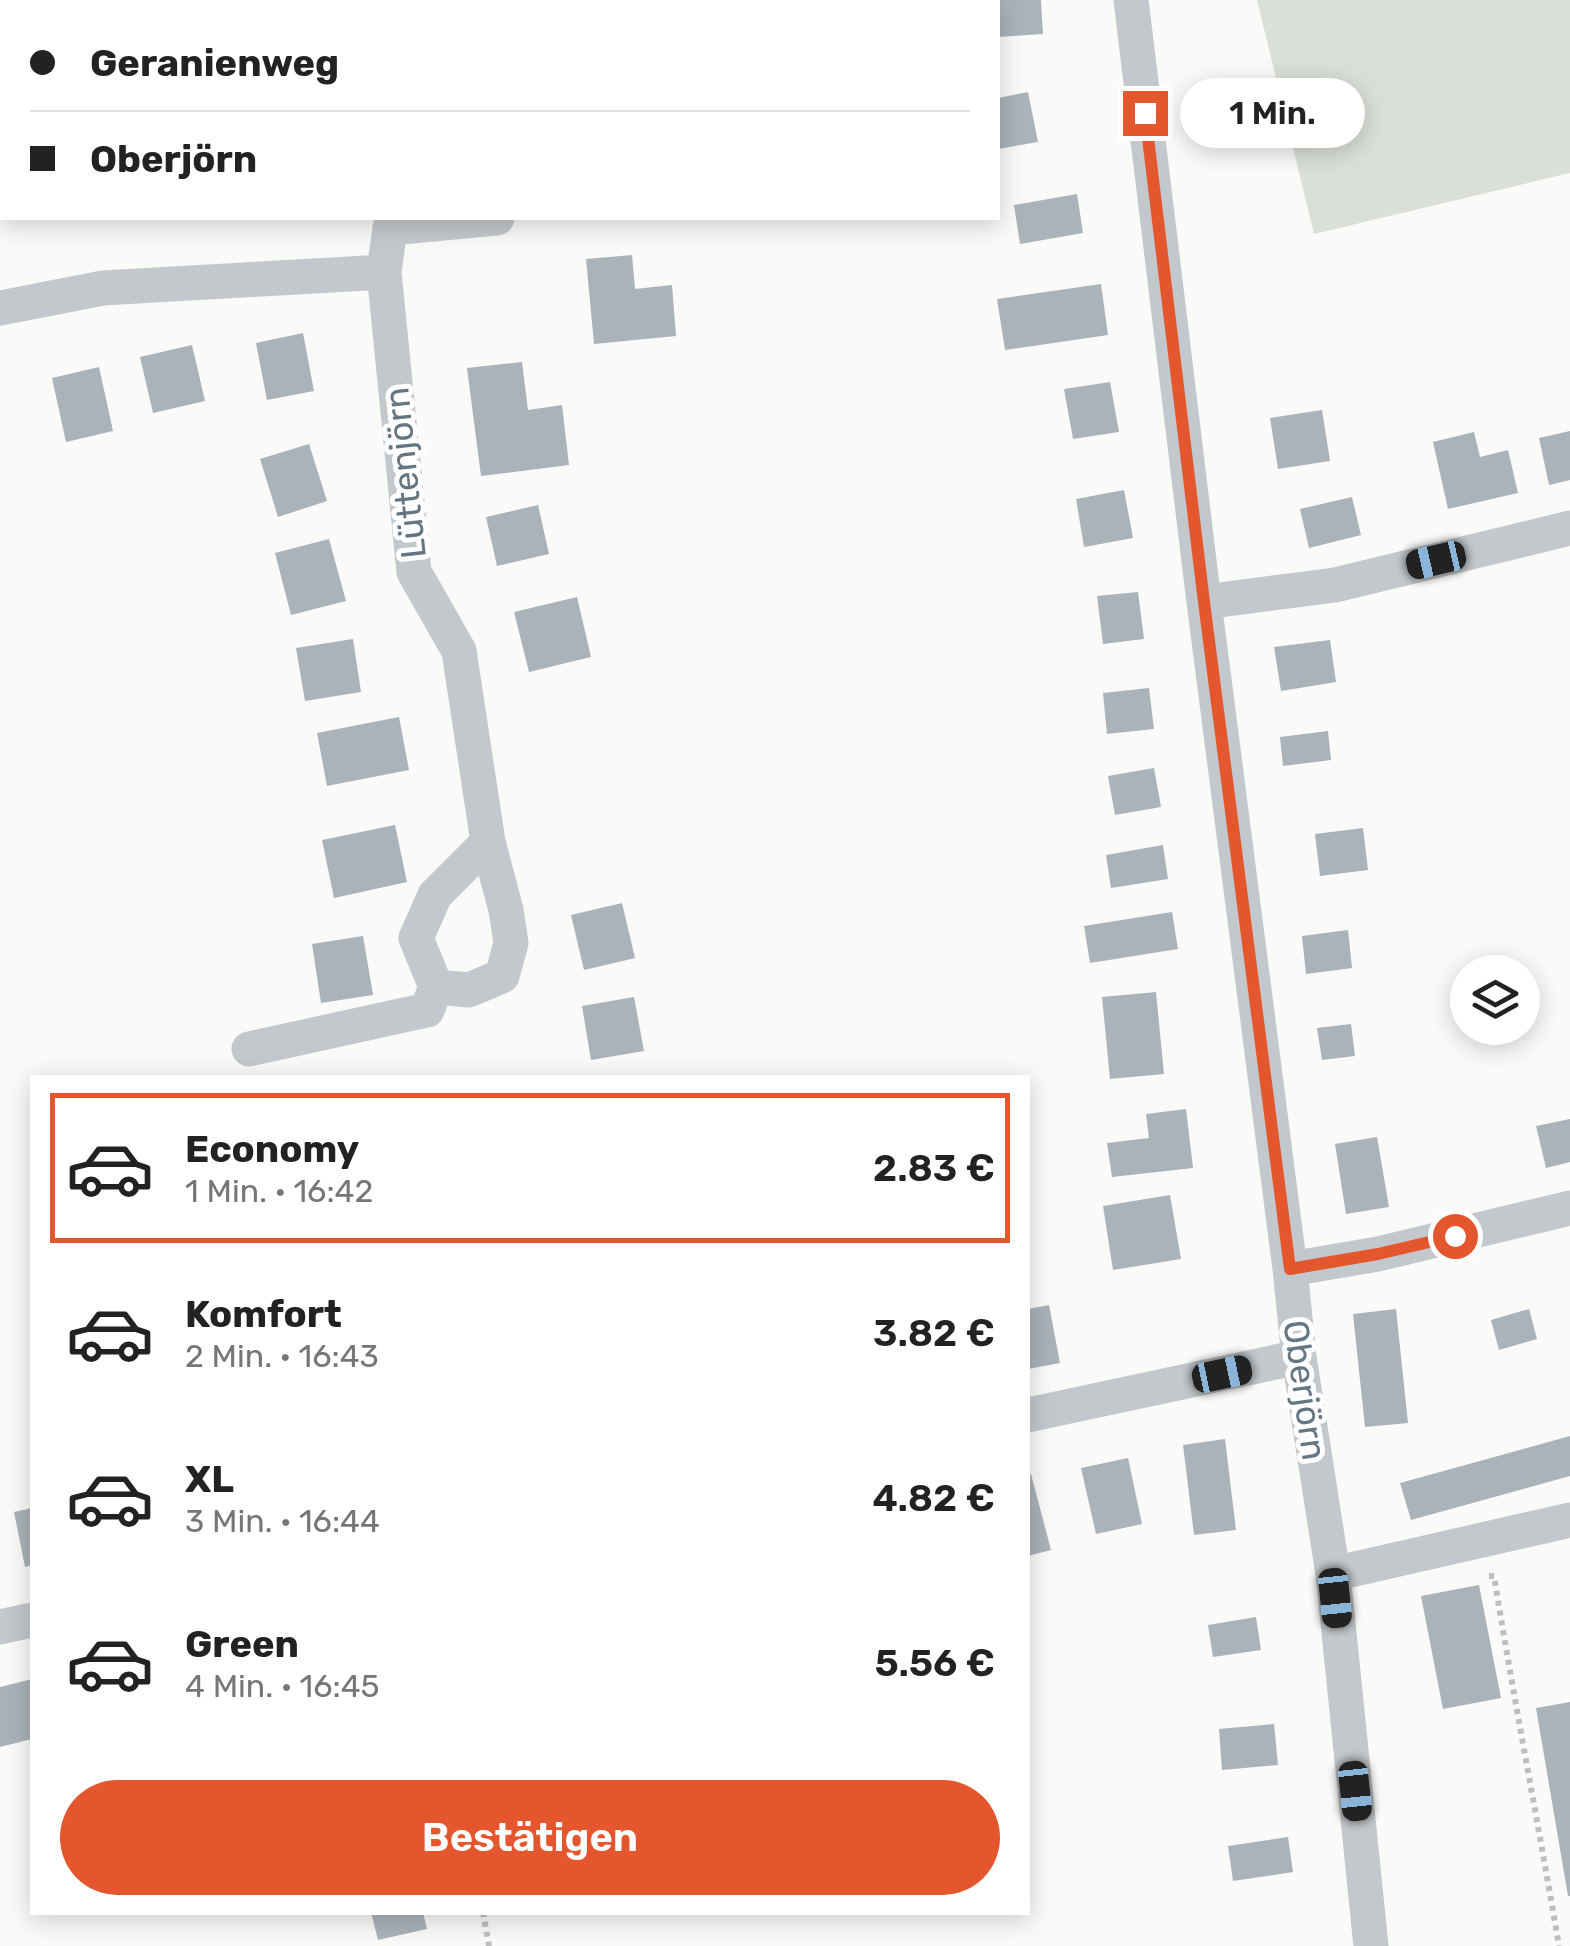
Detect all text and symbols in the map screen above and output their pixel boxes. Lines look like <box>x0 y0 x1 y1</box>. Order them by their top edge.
text: Geranienweg <box>90 40 339 86</box>
callout: 1 Min. <box>1180 78 1365 148</box>
route end <box>1123 91 1168 136</box>
text: 1 Min. <box>1229 94 1316 132</box>
text: Oberjörn <box>90 136 257 182</box>
street label: Lüttenjörn <box>375 385 435 561</box>
car <box>1403 539 1469 581</box>
map controls <box>1450 955 1540 1045</box>
button: layers <box>1450 955 1540 1045</box>
icon: car <box>65 1123 155 1213</box>
text: Economy <box>185 1126 359 1172</box>
text: 2.83 € <box>873 1145 995 1191</box>
text: 1 Min. · 16:42 <box>185 1172 373 1210</box>
route start <box>1433 1214 1478 1259</box>
icon: car <box>65 1288 155 1378</box>
text: Komfort <box>185 1291 342 1337</box>
text: 3.82 € <box>873 1310 995 1356</box>
street label: Oberjörn <box>1274 1317 1336 1463</box>
text: 2 Min. · 16:43 <box>185 1337 379 1375</box>
car <box>1190 1353 1254 1395</box>
icon: car <box>65 1453 155 1543</box>
text: XL <box>185 1456 234 1502</box>
text: 4.82 € <box>873 1475 995 1521</box>
text: 3 Min. · 16:44 <box>185 1502 380 1540</box>
car <box>1317 1567 1353 1629</box>
icon: car <box>65 1618 155 1708</box>
text: Green <box>185 1621 299 1667</box>
text: 5.56 € <box>875 1640 995 1686</box>
text: 4 Min. · 16:45 <box>185 1667 380 1705</box>
car <box>1337 1760 1373 1822</box>
button: Bestätigen <box>60 1780 1000 1895</box>

